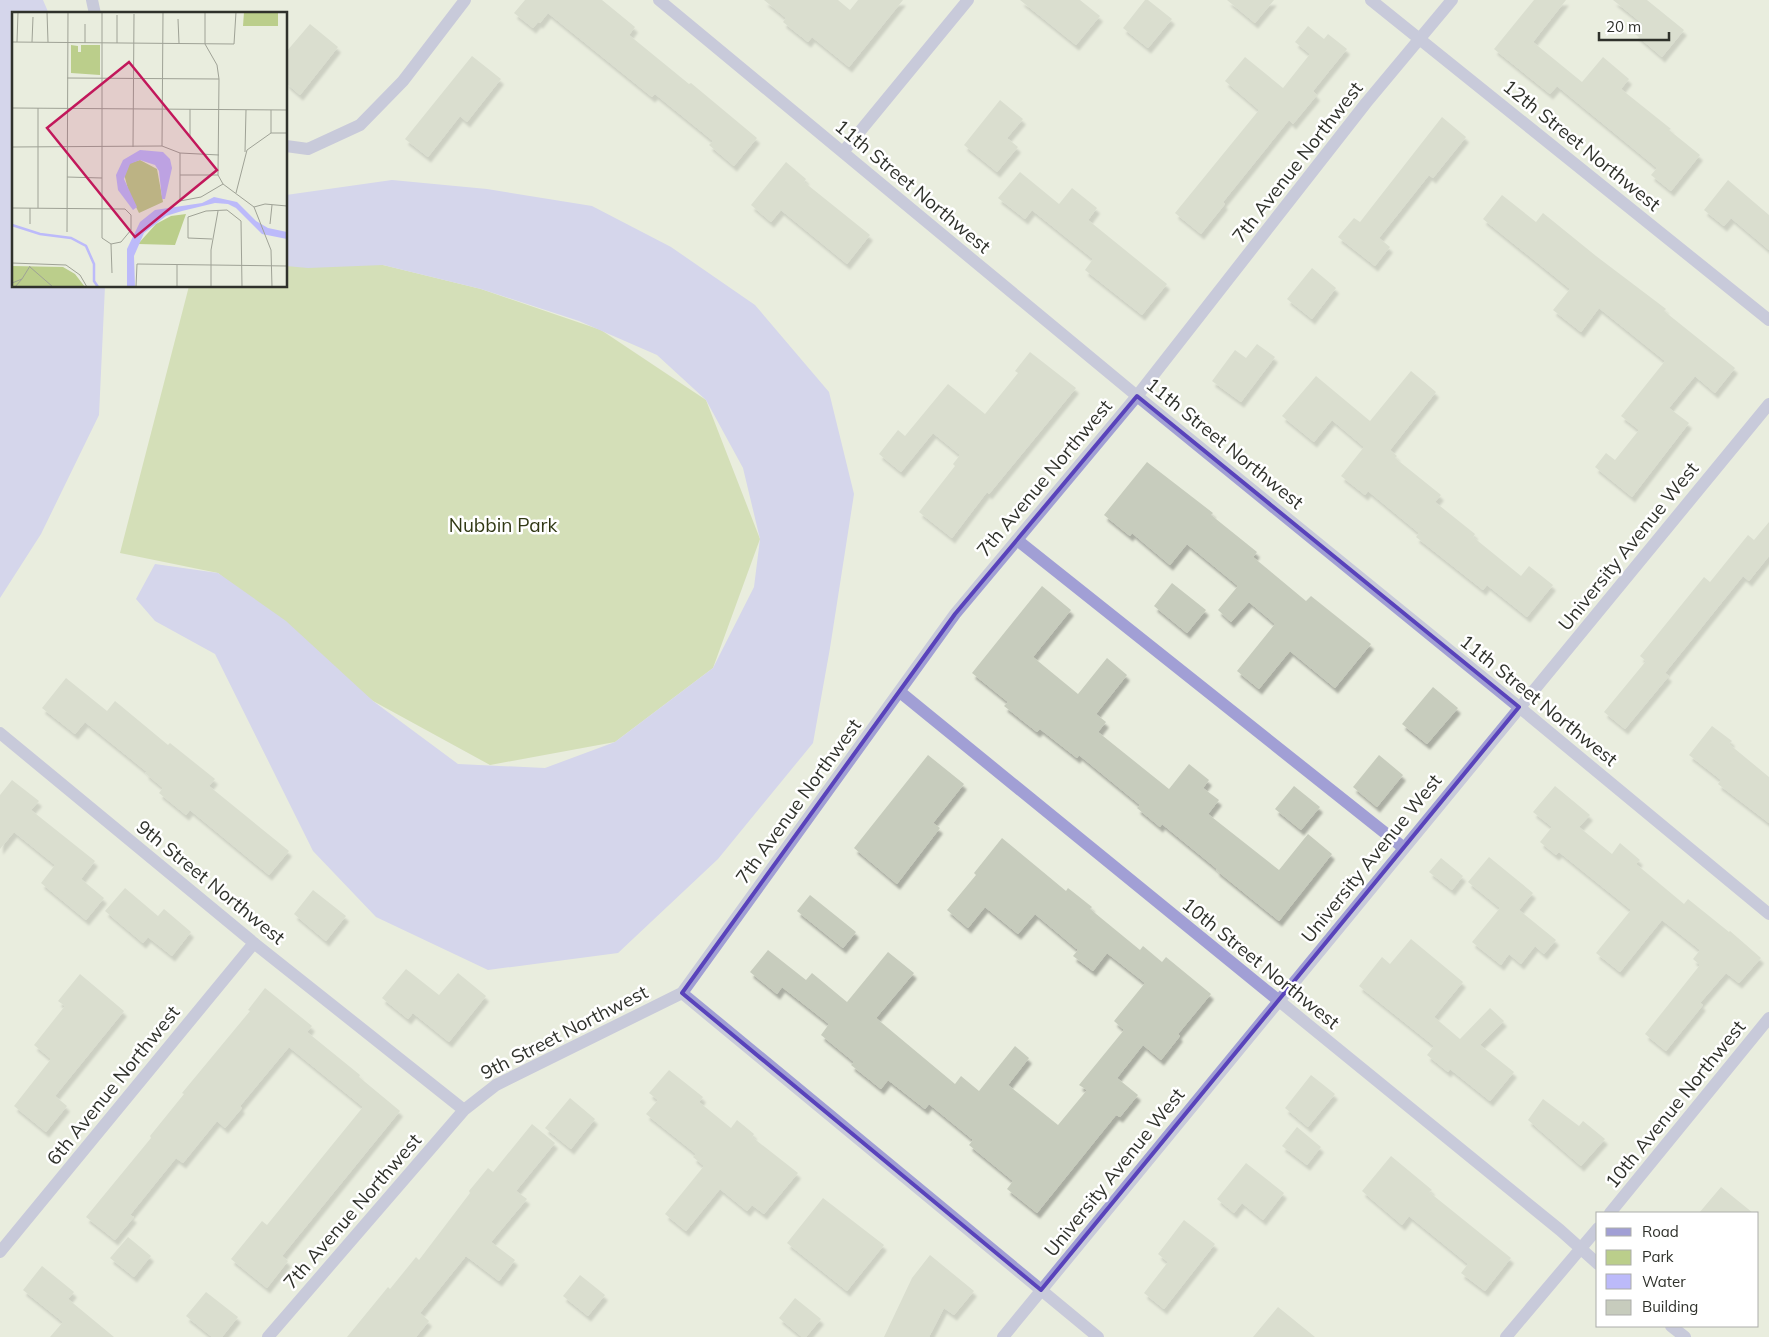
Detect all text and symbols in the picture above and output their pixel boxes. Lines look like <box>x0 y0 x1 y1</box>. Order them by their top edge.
scale bar <box>1599 10 1669 42</box>
inset map <box>12 12 288 288</box>
text: 20 m <box>1606 17 1641 36</box>
street label: 12th Street Northwest <box>1498 74 1666 216</box>
street label: 7th Avenue Northwest <box>1227 76 1368 247</box>
street label: 11th Street Northwest <box>830 114 996 258</box>
street label: 11th Street Northwest <box>1141 372 1309 514</box>
street label: 7th Avenue Northwest <box>971 394 1117 562</box>
street label: University Avenue West <box>1553 457 1704 635</box>
park label: Nubbin Park <box>449 513 557 537</box>
street label: 11th Street Northwest <box>1455 629 1623 771</box>
street label: 7th Avenue Northwest <box>730 714 866 888</box>
street label: University Avenue West <box>1296 769 1447 947</box>
street label: 9th Street Northwest <box>132 815 290 950</box>
street label: 10th Street Northwest <box>1177 892 1345 1034</box>
street label: 9th Street Northwest <box>476 979 652 1085</box>
street label: 6th Avenue Northwest <box>41 1000 185 1170</box>
street label: 10th Avenue Northwest <box>1600 1015 1750 1193</box>
street label: University Avenue West <box>1039 1083 1190 1261</box>
street label: 7th Avenue Northwest <box>278 1128 426 1294</box>
legend <box>1596 1212 1759 1327</box>
text: Road <box>1642 1222 1679 1241</box>
text: Park <box>1642 1247 1674 1266</box>
text: Water <box>1642 1272 1686 1291</box>
text: Building <box>1642 1297 1698 1316</box>

